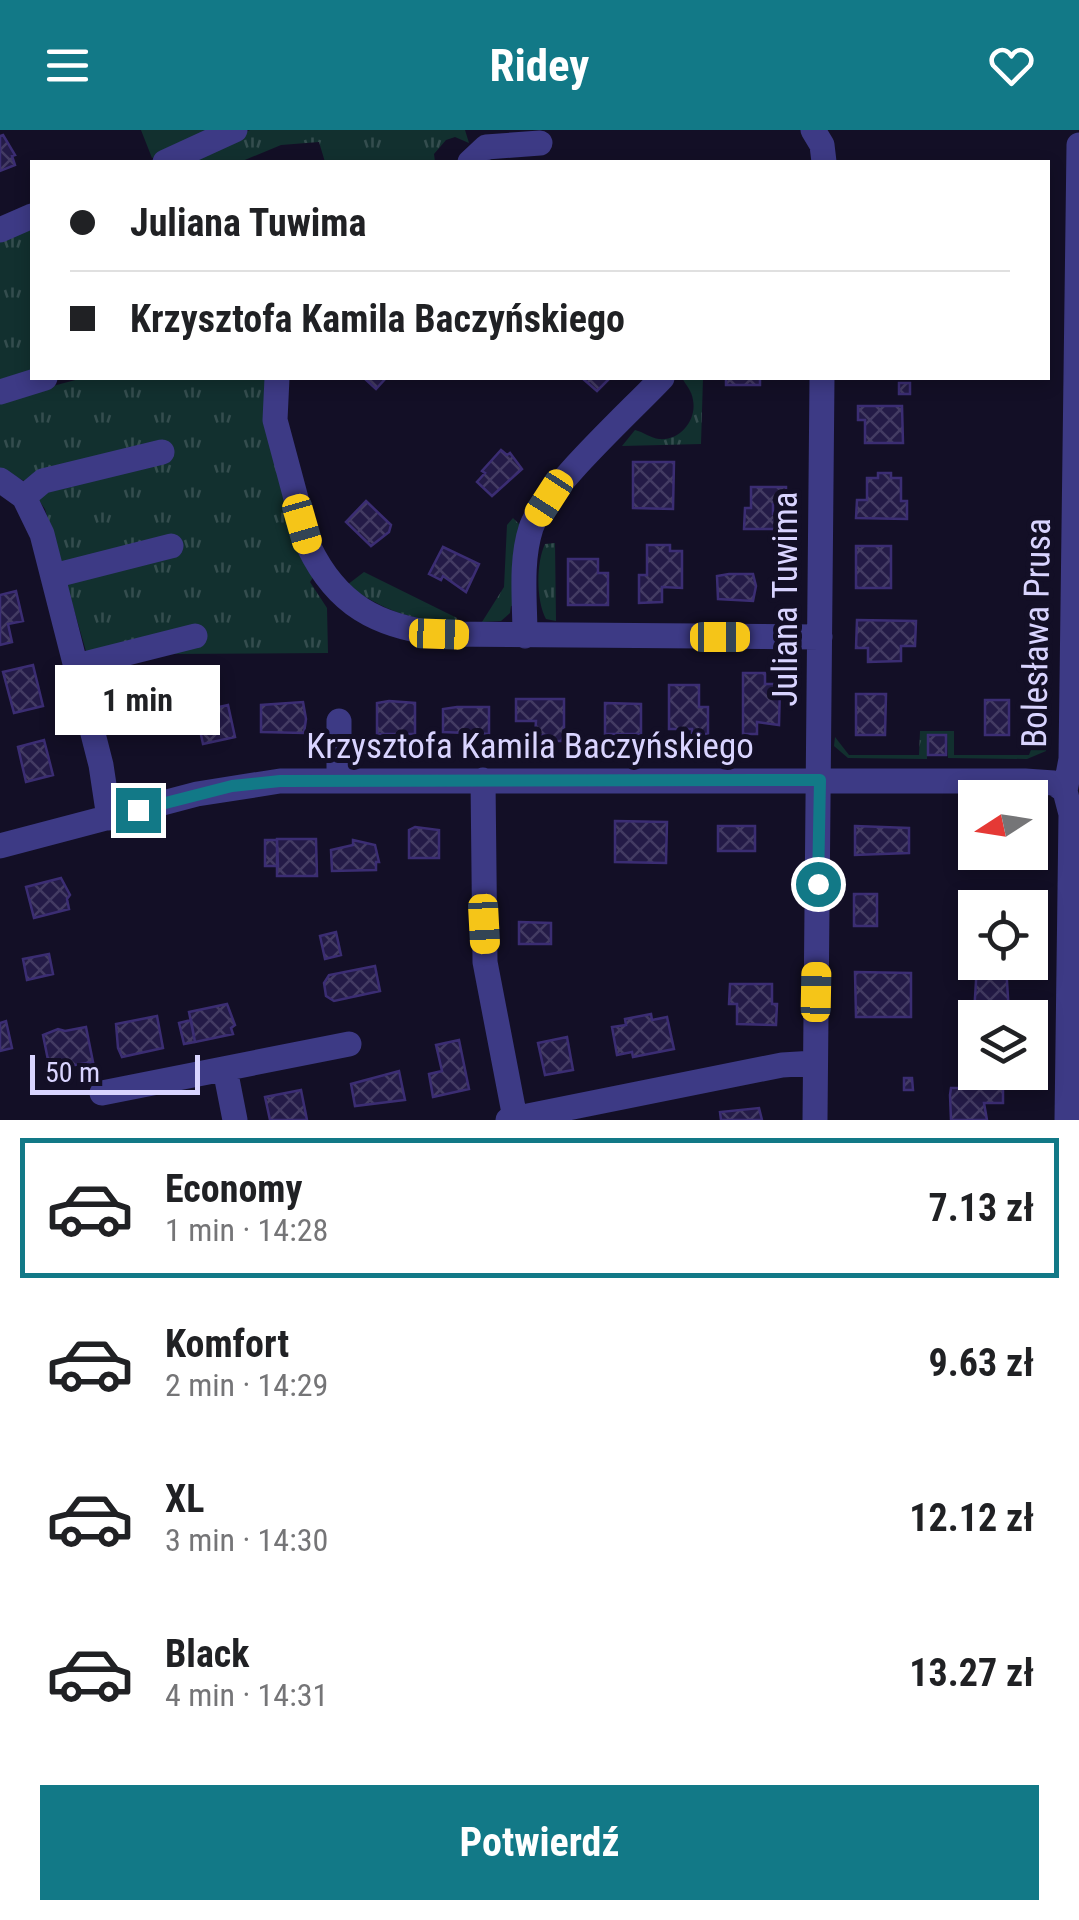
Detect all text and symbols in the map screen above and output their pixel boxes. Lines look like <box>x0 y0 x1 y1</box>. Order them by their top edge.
icon: menu <box>40 38 95 93</box>
icon: heart <box>984 38 1039 93</box>
text: Ridey <box>490 39 589 92</box>
text: Juliana Tuwima <box>130 201 366 245</box>
text: Krzysztofa Kamila Baczyńskiego <box>130 297 625 341</box>
car <box>520 465 578 531</box>
car <box>279 491 325 557</box>
street label: Juliana Tuwima <box>765 491 806 707</box>
street label: Bolesława Prusa <box>1014 518 1059 748</box>
car <box>408 618 470 650</box>
car <box>690 622 750 652</box>
callout: 1 min <box>56 665 220 735</box>
text: 1 min <box>102 681 173 719</box>
street label: Krzysztofa Kamila Baczyńskiego <box>306 726 754 767</box>
north arrow <box>958 780 1048 870</box>
map controls <box>958 780 1048 1090</box>
route end <box>116 788 161 833</box>
route start <box>796 862 841 907</box>
button: locate <box>958 890 1048 980</box>
car <box>467 893 501 955</box>
car <box>800 962 832 1022</box>
button: layers <box>958 1000 1048 1090</box>
scale bar <box>30 1050 200 1094</box>
text: 50 m <box>45 1056 100 1089</box>
icon: car <box>45 1163 135 1253</box>
text: Economy <box>165 1167 302 1211</box>
text: 7.13 zł <box>929 1186 1034 1230</box>
text: 1 min · 14:28 <box>165 1211 328 1249</box>
icon: car <box>45 1318 135 1408</box>
text: Komfort <box>165 1322 289 1366</box>
text: 9.63 zł <box>929 1341 1034 1385</box>
text: 2 min · 14:29 <box>165 1366 328 1404</box>
icon: car <box>45 1473 135 1563</box>
text: XL <box>165 1477 204 1521</box>
text: 12.12 zł <box>909 1496 1034 1540</box>
text: 3 min · 14:30 <box>165 1521 328 1559</box>
icon: car <box>45 1628 135 1718</box>
text: Black <box>165 1632 249 1676</box>
text: 13.27 zł <box>909 1651 1034 1695</box>
text: 4 min · 14:31 <box>165 1676 328 1714</box>
button: Potwierdź <box>40 1785 1039 1900</box>

